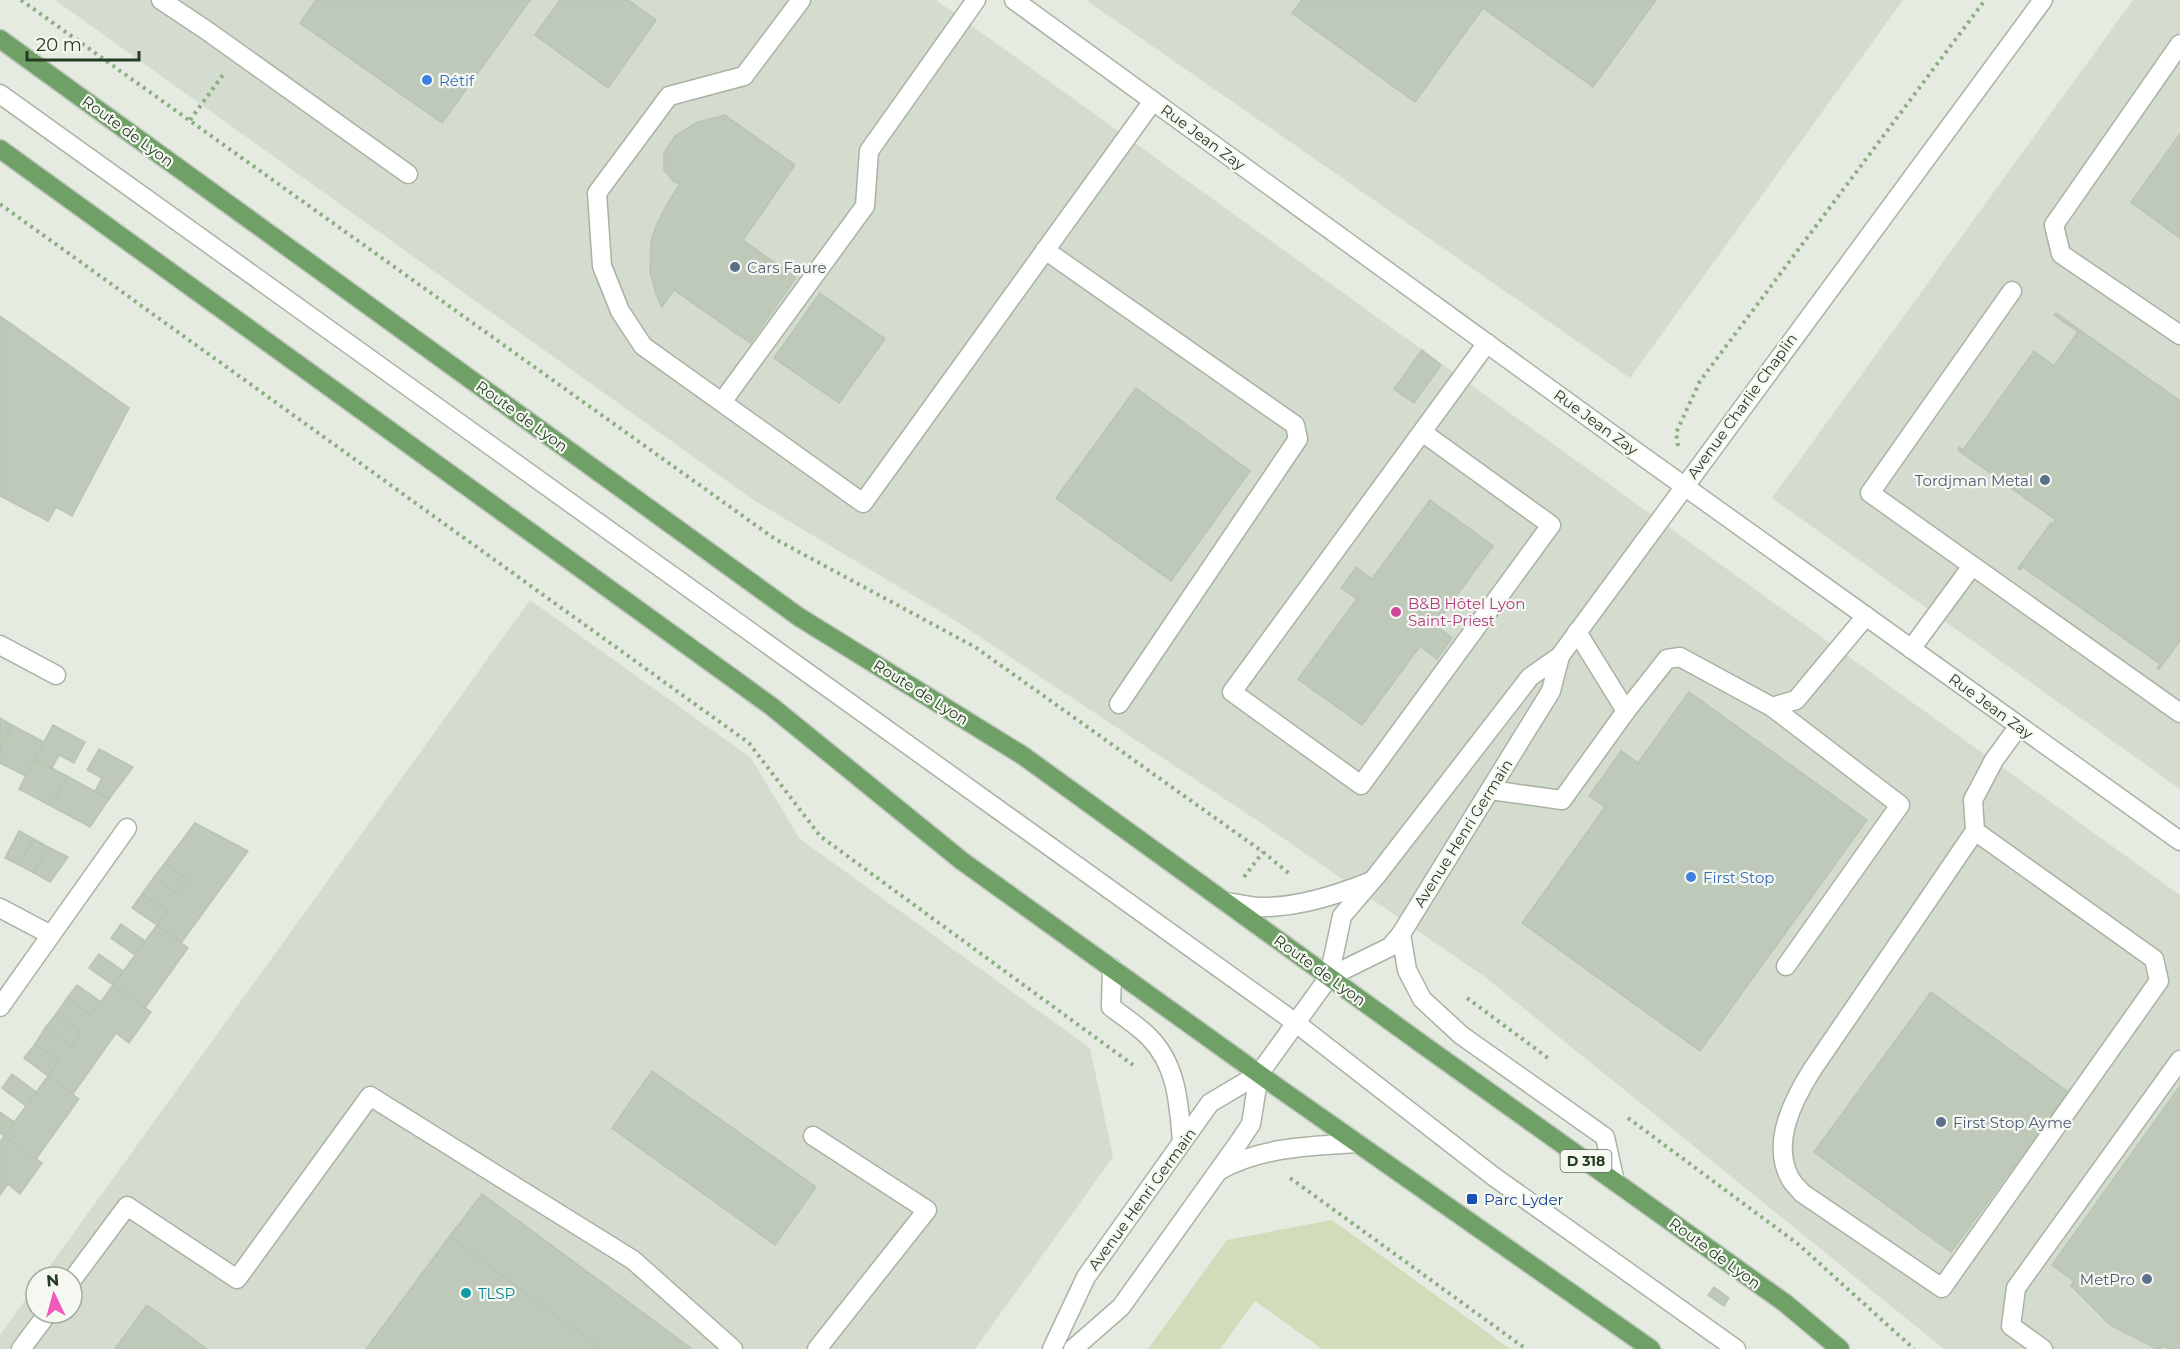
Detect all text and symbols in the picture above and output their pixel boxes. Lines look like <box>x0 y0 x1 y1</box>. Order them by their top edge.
scale bar <box>27 24 140 62</box>
text: 20 m <box>36 34 82 56</box>
place label: Rétif <box>439 71 475 90</box>
marker: Rétif <box>420 73 434 87</box>
street label: Route de Lyon <box>78 91 178 171</box>
street label: Rue Jean Zay <box>1157 100 1250 174</box>
place label: Cars Faure <box>747 258 827 277</box>
marker: Cars Faure <box>728 260 742 274</box>
street label: Avenue Charlie Chaplin <box>1683 330 1801 482</box>
street label: Route de Lyon <box>472 376 572 456</box>
street label: Rue Jean Zay <box>1550 385 1643 459</box>
place label: Tordjman Metal <box>1915 471 2033 490</box>
marker: Tordjman Metal <box>2038 473 2052 487</box>
place label: B&B Hôtel Lyon Saint-Priest <box>1408 594 1525 630</box>
marker: B&B Hôtel Lyon Saint-Priest <box>1389 605 1403 619</box>
street label: Route de Lyon <box>870 655 972 729</box>
street label: Rue Jean Zay <box>1945 669 2038 743</box>
street label: Avenue Henri Germain <box>1410 755 1516 911</box>
place label: First Stop <box>1703 868 1774 887</box>
marker: First Stop <box>1684 870 1698 884</box>
street label: Route de Lyon <box>1270 930 1370 1010</box>
place label: First Stop Ayme <box>1953 1113 2072 1132</box>
marker: First Stop Ayme <box>1934 1115 1948 1129</box>
street label: Avenue Henri Germain <box>1084 1124 1200 1274</box>
road number: D 318 <box>1560 1150 1612 1172</box>
place label: Parc Lyder <box>1484 1190 1564 1209</box>
marker: Parc Lyder <box>1465 1192 1479 1206</box>
street label: Route de Lyon <box>1665 1213 1765 1293</box>
north arrow <box>24 1265 84 1325</box>
place label: MetPro <box>2080 1270 2135 1289</box>
text: N <box>45 1271 60 1291</box>
marker: MetPro <box>2140 1272 2154 1286</box>
place label: TLSP <box>478 1284 515 1303</box>
marker: TLSP <box>459 1286 473 1300</box>

